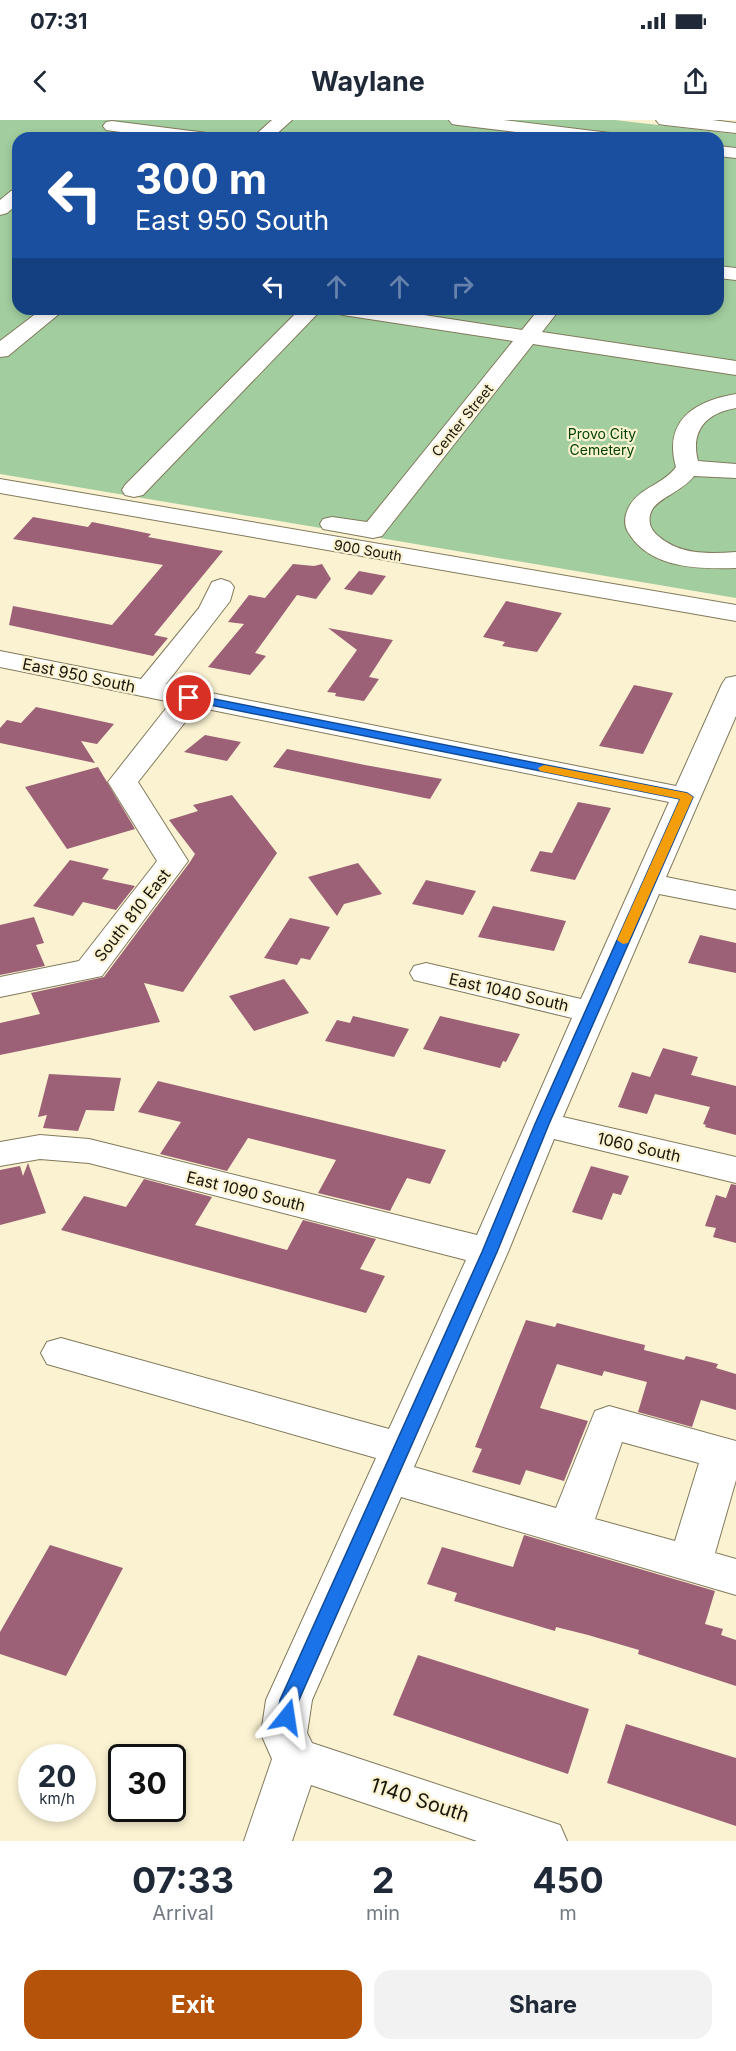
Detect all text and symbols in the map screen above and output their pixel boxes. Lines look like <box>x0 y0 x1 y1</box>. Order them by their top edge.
text: 07:31 <box>30 8 88 34</box>
icon: back <box>24 65 57 98</box>
text: Waylane <box>311 65 425 98</box>
icon: share <box>679 65 712 98</box>
text: 300 m <box>135 153 267 204</box>
icon: left <box>36 156 114 234</box>
text: East 950 South <box>135 204 329 237</box>
icon: left <box>257 270 290 303</box>
icon: ahead <box>320 270 353 303</box>
icon: ahead <box>383 270 416 303</box>
icon: right <box>446 270 479 303</box>
street label: Center Street <box>428 380 497 460</box>
park label: Provo City Cemetery <box>568 425 636 458</box>
street label: 900 South <box>333 536 403 564</box>
street label: East 950 South <box>21 653 137 697</box>
pin <box>163 672 214 723</box>
icon: arrive <box>172 681 205 714</box>
street label: South 810 East <box>90 865 174 965</box>
street label: East 1040 South <box>447 968 571 1016</box>
street label: 1060 South <box>595 1128 683 1166</box>
street label: East 1090 South <box>184 1167 308 1215</box>
position arrow <box>255 1685 319 1749</box>
speed limit sign: 30 <box>108 1744 186 1822</box>
text: 20 <box>37 1758 77 1794</box>
street label: 1140 South <box>368 1773 472 1827</box>
text: km/h <box>39 1789 75 1808</box>
text: 07:33 <box>132 1858 234 1902</box>
text: 2 <box>372 1858 394 1902</box>
text: 450 <box>532 1858 604 1902</box>
text: Arrival <box>152 1901 214 1925</box>
text: min <box>366 1901 400 1925</box>
text: m <box>559 1901 577 1925</box>
button: Exit <box>24 1970 362 2039</box>
button: Share <box>374 1970 712 2039</box>

